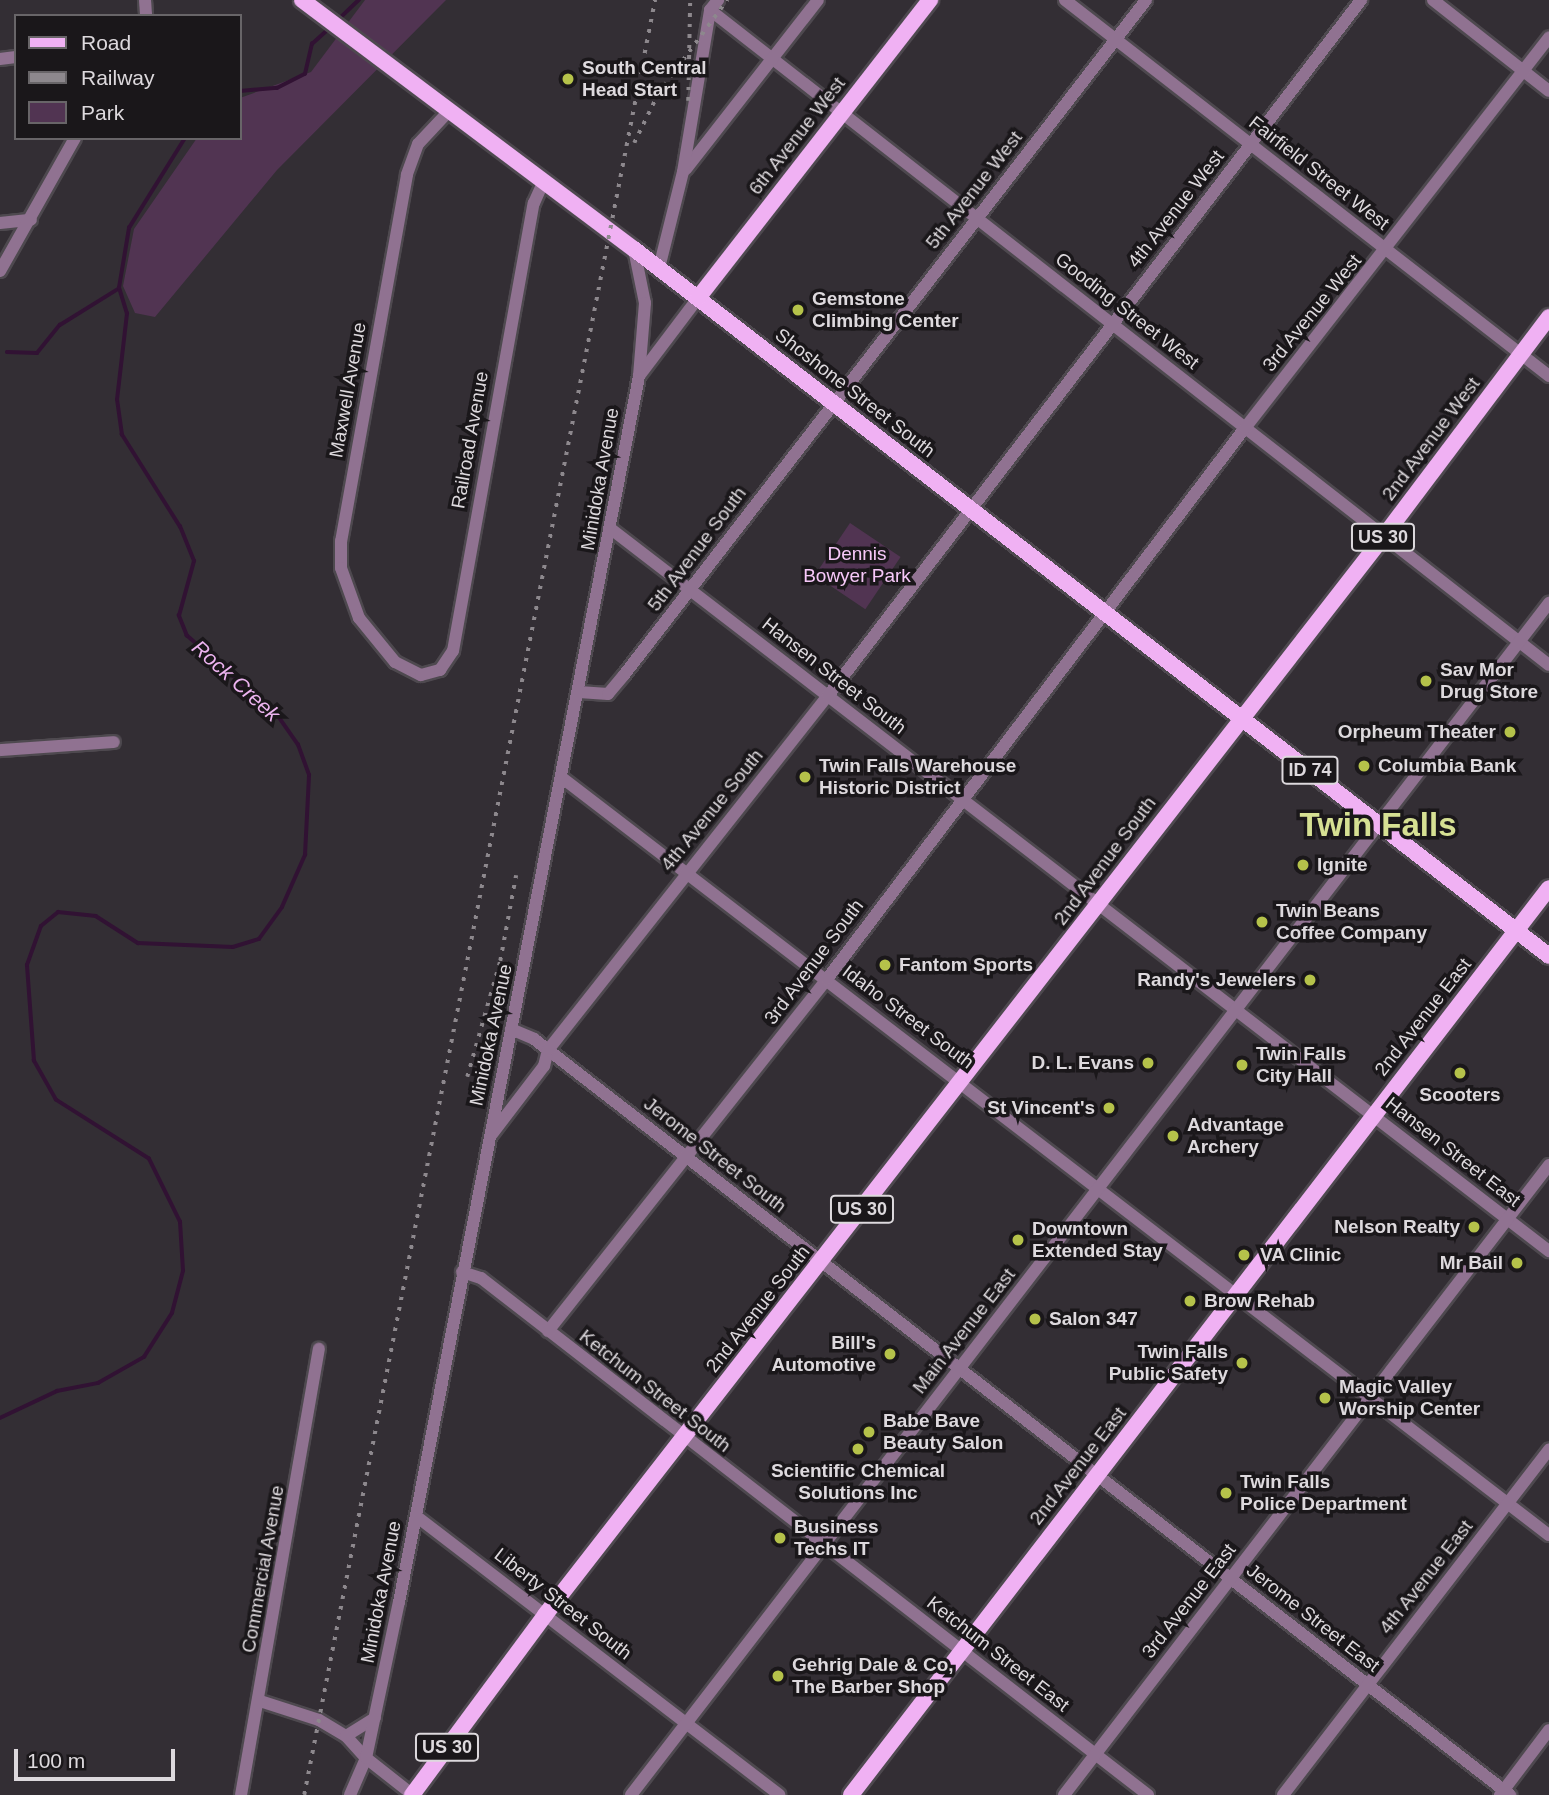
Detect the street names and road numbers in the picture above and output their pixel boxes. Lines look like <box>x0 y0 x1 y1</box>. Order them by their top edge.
street label: 6th Avenue West <box>744 72 850 200</box>
street label: Fairfield Street West <box>1244 111 1394 235</box>
street label: 5th Avenue West <box>921 126 1027 254</box>
street label: 4th Avenue West <box>1123 145 1229 273</box>
street label: Gooding Street West <box>1051 248 1203 374</box>
street label: 3rd Avenue West <box>1257 249 1367 377</box>
street label: Maxwell Avenue <box>325 320 371 460</box>
street label: Shoshone Street South <box>771 324 939 462</box>
street label: Railroad Avenue <box>447 369 493 511</box>
street label: 2nd Avenue West <box>1377 373 1485 505</box>
street label: Minidoka Avenue <box>576 405 624 553</box>
street label: 5th Avenue South <box>643 482 751 616</box>
road number: US 30 <box>1350 522 1416 552</box>
street label: Hansen Street South <box>757 613 911 739</box>
street label: 4th Avenue South <box>656 744 768 876</box>
road number: ID 74 <box>1280 756 1340 784</box>
street label: 2nd Avenue South <box>1049 792 1161 930</box>
street label: 3rd Avenue South <box>759 895 869 1029</box>
street label: 2nd Avenue East <box>1370 953 1476 1081</box>
street label: Idaho Street South <box>838 960 978 1074</box>
street label: Minidoka Avenue <box>465 962 517 1108</box>
street label: Jerome Street South <box>639 1092 791 1218</box>
street label: Hansen Street East <box>1381 1092 1525 1212</box>
road number: US 30 <box>829 1194 895 1224</box>
street label: 2nd Avenue South <box>701 1241 815 1377</box>
street label: Main Avenue East <box>908 1263 1020 1399</box>
street label: Ketchum Street South <box>575 1325 735 1457</box>
street label: 2nd Avenue East <box>1025 1402 1131 1530</box>
street label: Commercial Avenue <box>237 1483 289 1655</box>
street label: 4th Avenue East <box>1374 1515 1478 1639</box>
street label: Minidoka Avenue <box>356 1518 406 1666</box>
street label: 3rd Avenue East <box>1137 1539 1241 1663</box>
street label: Liberty Street South <box>490 1543 636 1665</box>
street label: Jerome Street East <box>1242 1559 1384 1677</box>
street label: Ketchum Street East <box>922 1591 1074 1717</box>
road number: US 30 <box>414 1732 480 1762</box>

